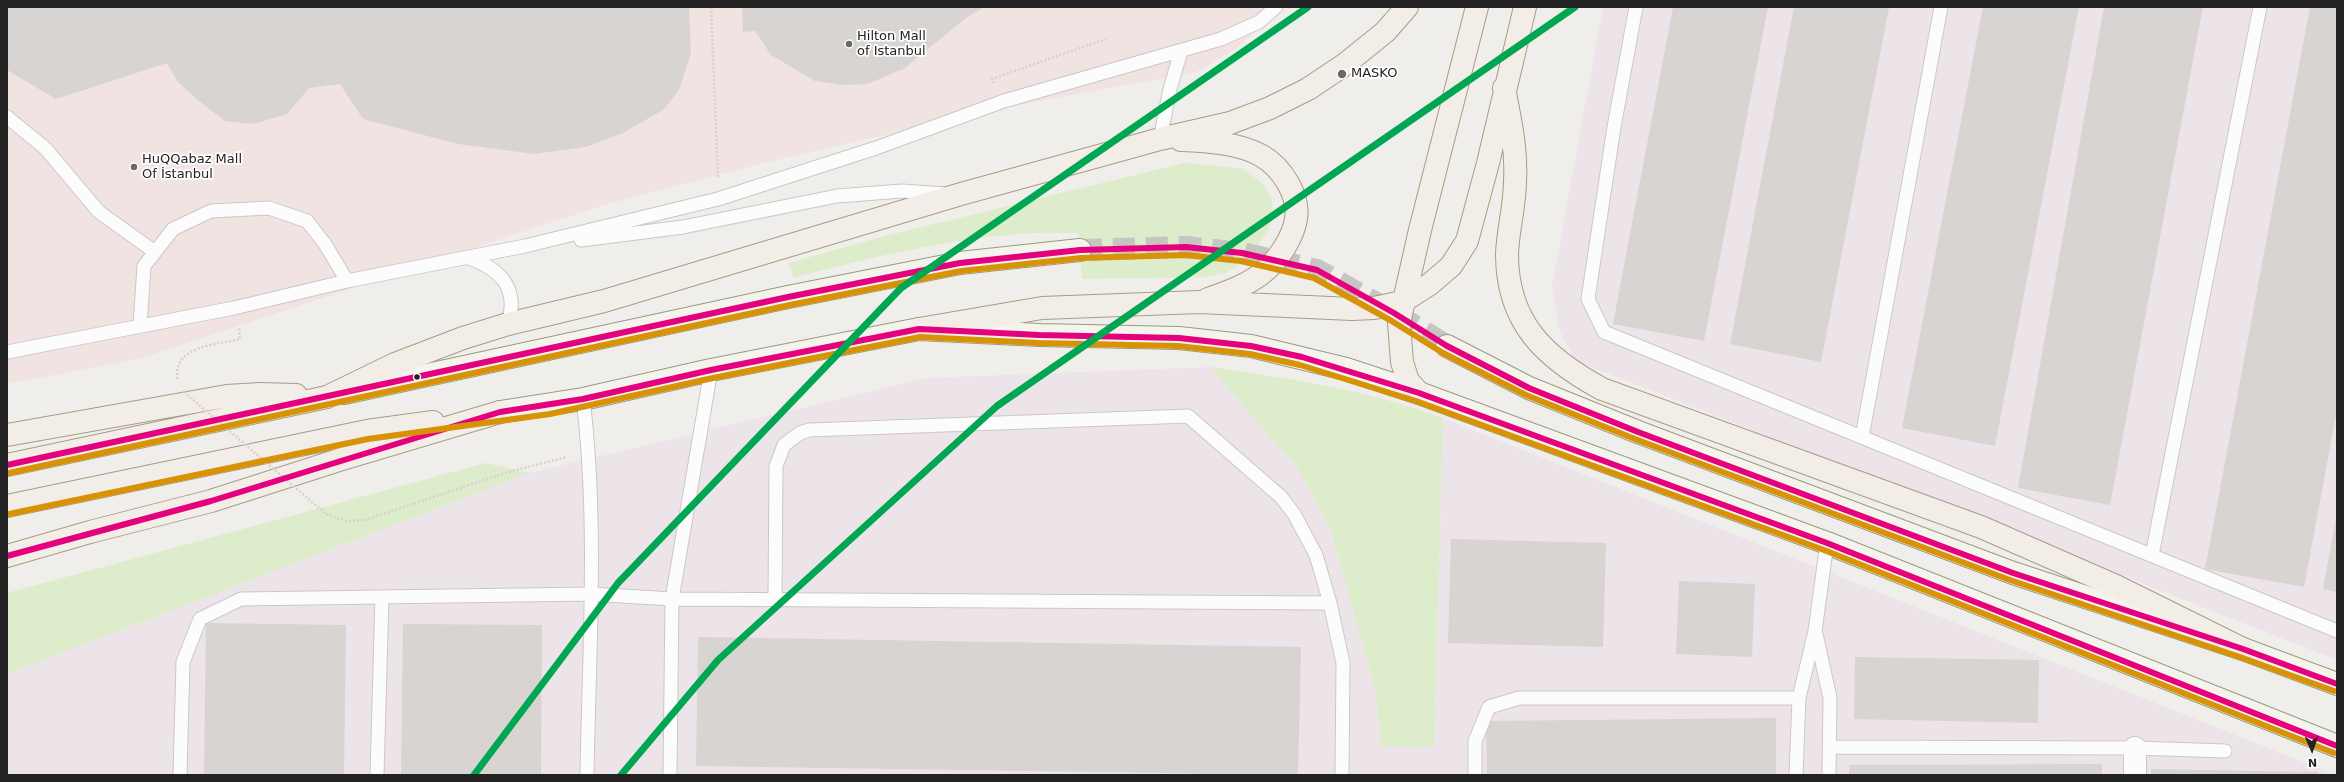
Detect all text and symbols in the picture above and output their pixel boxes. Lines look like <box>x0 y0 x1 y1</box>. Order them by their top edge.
place label: Hilton Mall of Istanbul <box>857 29 926 60</box>
marker: Hilton Mall of Istanbul <box>844 39 854 49</box>
place label: MASKO <box>1351 66 1397 82</box>
marker: MASKO <box>1336 68 1348 80</box>
place label: HuQQabaz Mall Of İstanbul <box>142 152 242 183</box>
marker: HuQQabaz Mall Of İstanbul <box>129 162 139 172</box>
unlabelled marker <box>412 372 422 382</box>
north arrow <box>2292 730 2332 770</box>
text: N <box>2308 756 2317 769</box>

